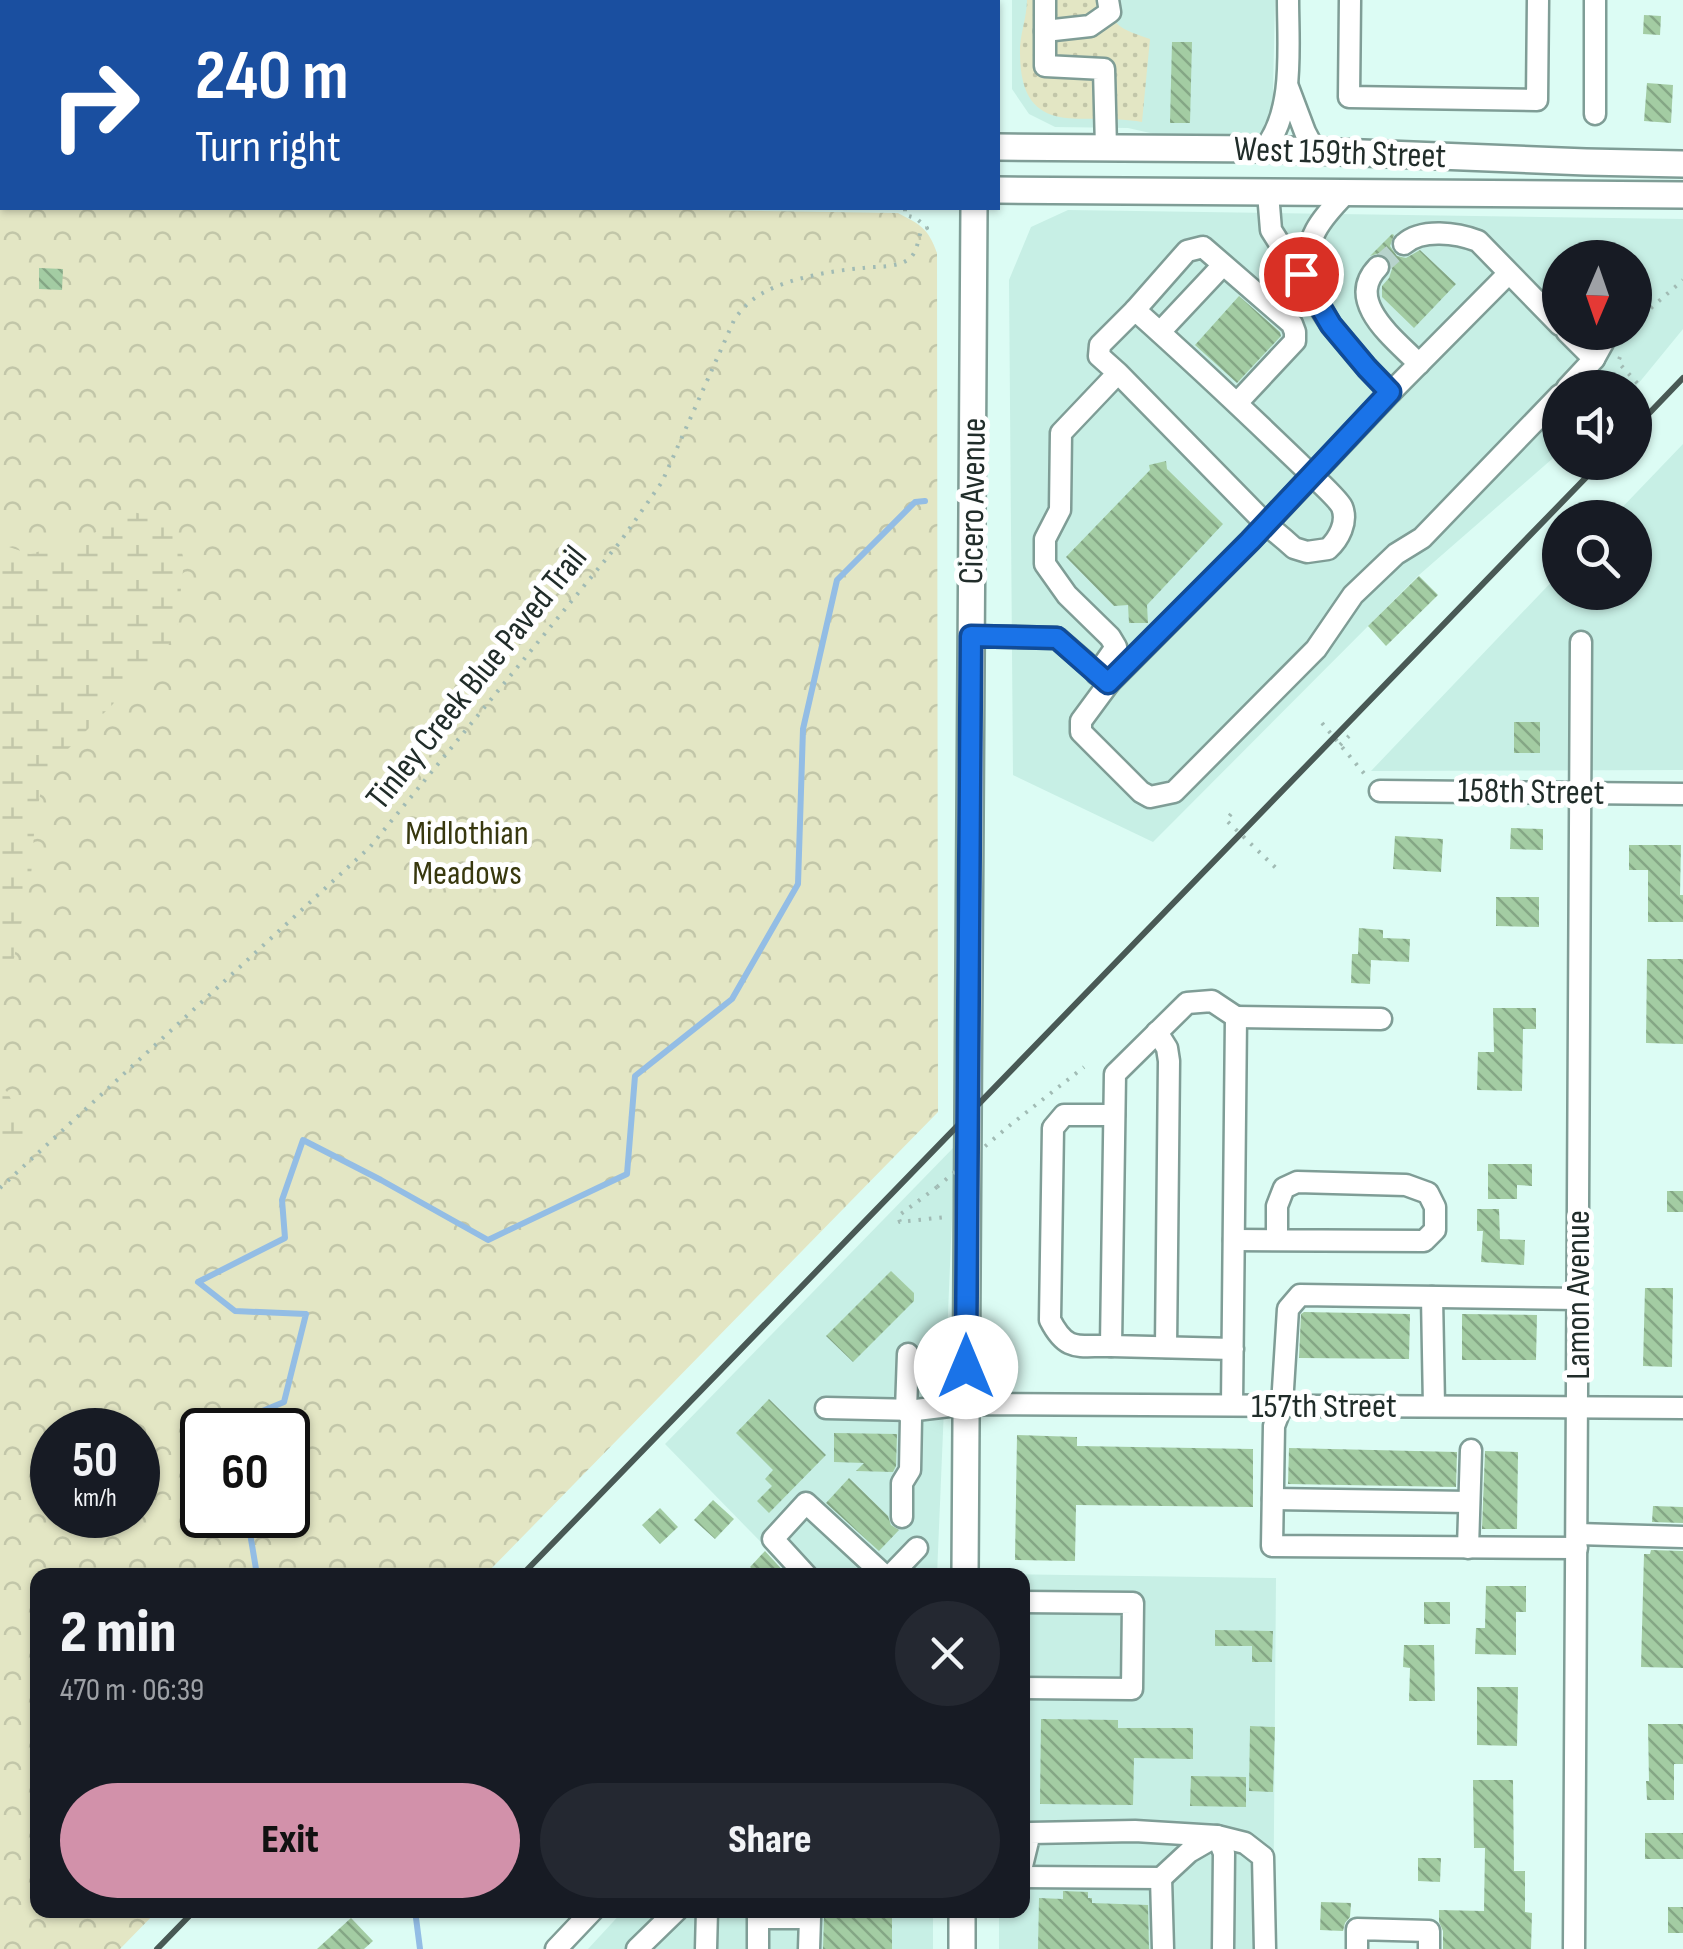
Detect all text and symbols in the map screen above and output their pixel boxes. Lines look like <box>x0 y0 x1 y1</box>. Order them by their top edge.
text: 240 m <box>195 35 349 119</box>
icon: right <box>30 40 160 170</box>
text: Turn right <box>195 120 341 175</box>
street label: West 159th Street <box>1233 128 1447 178</box>
pin <box>1259 232 1344 317</box>
north arrow <box>1542 240 1652 350</box>
map controls <box>1542 240 1652 610</box>
icon: arrive <box>1274 247 1329 302</box>
button: sound <box>1542 370 1652 480</box>
street label: Cicero Avenue <box>950 417 996 585</box>
button: search <box>1542 500 1652 610</box>
street label: Tinley Creek Blue Paved Trail <box>357 537 597 819</box>
street label: 158th Street <box>1457 769 1605 815</box>
park label: Midlothian Meadows <box>405 812 529 895</box>
street label: Lamon Avenue <box>1557 1210 1600 1380</box>
position arrow <box>914 1315 1018 1419</box>
street label: 157th Street <box>1251 1385 1397 1428</box>
speed limit sign: 60 <box>180 1408 310 1538</box>
text: 50 <box>72 1431 118 1491</box>
text: km/h <box>73 1483 117 1514</box>
text: 2 min <box>60 1597 176 1669</box>
button: close <box>895 1601 1000 1706</box>
text: 470 m · 06:39 <box>60 1671 204 1710</box>
button: Exit <box>60 1783 520 1898</box>
button: Share <box>540 1783 1000 1898</box>

